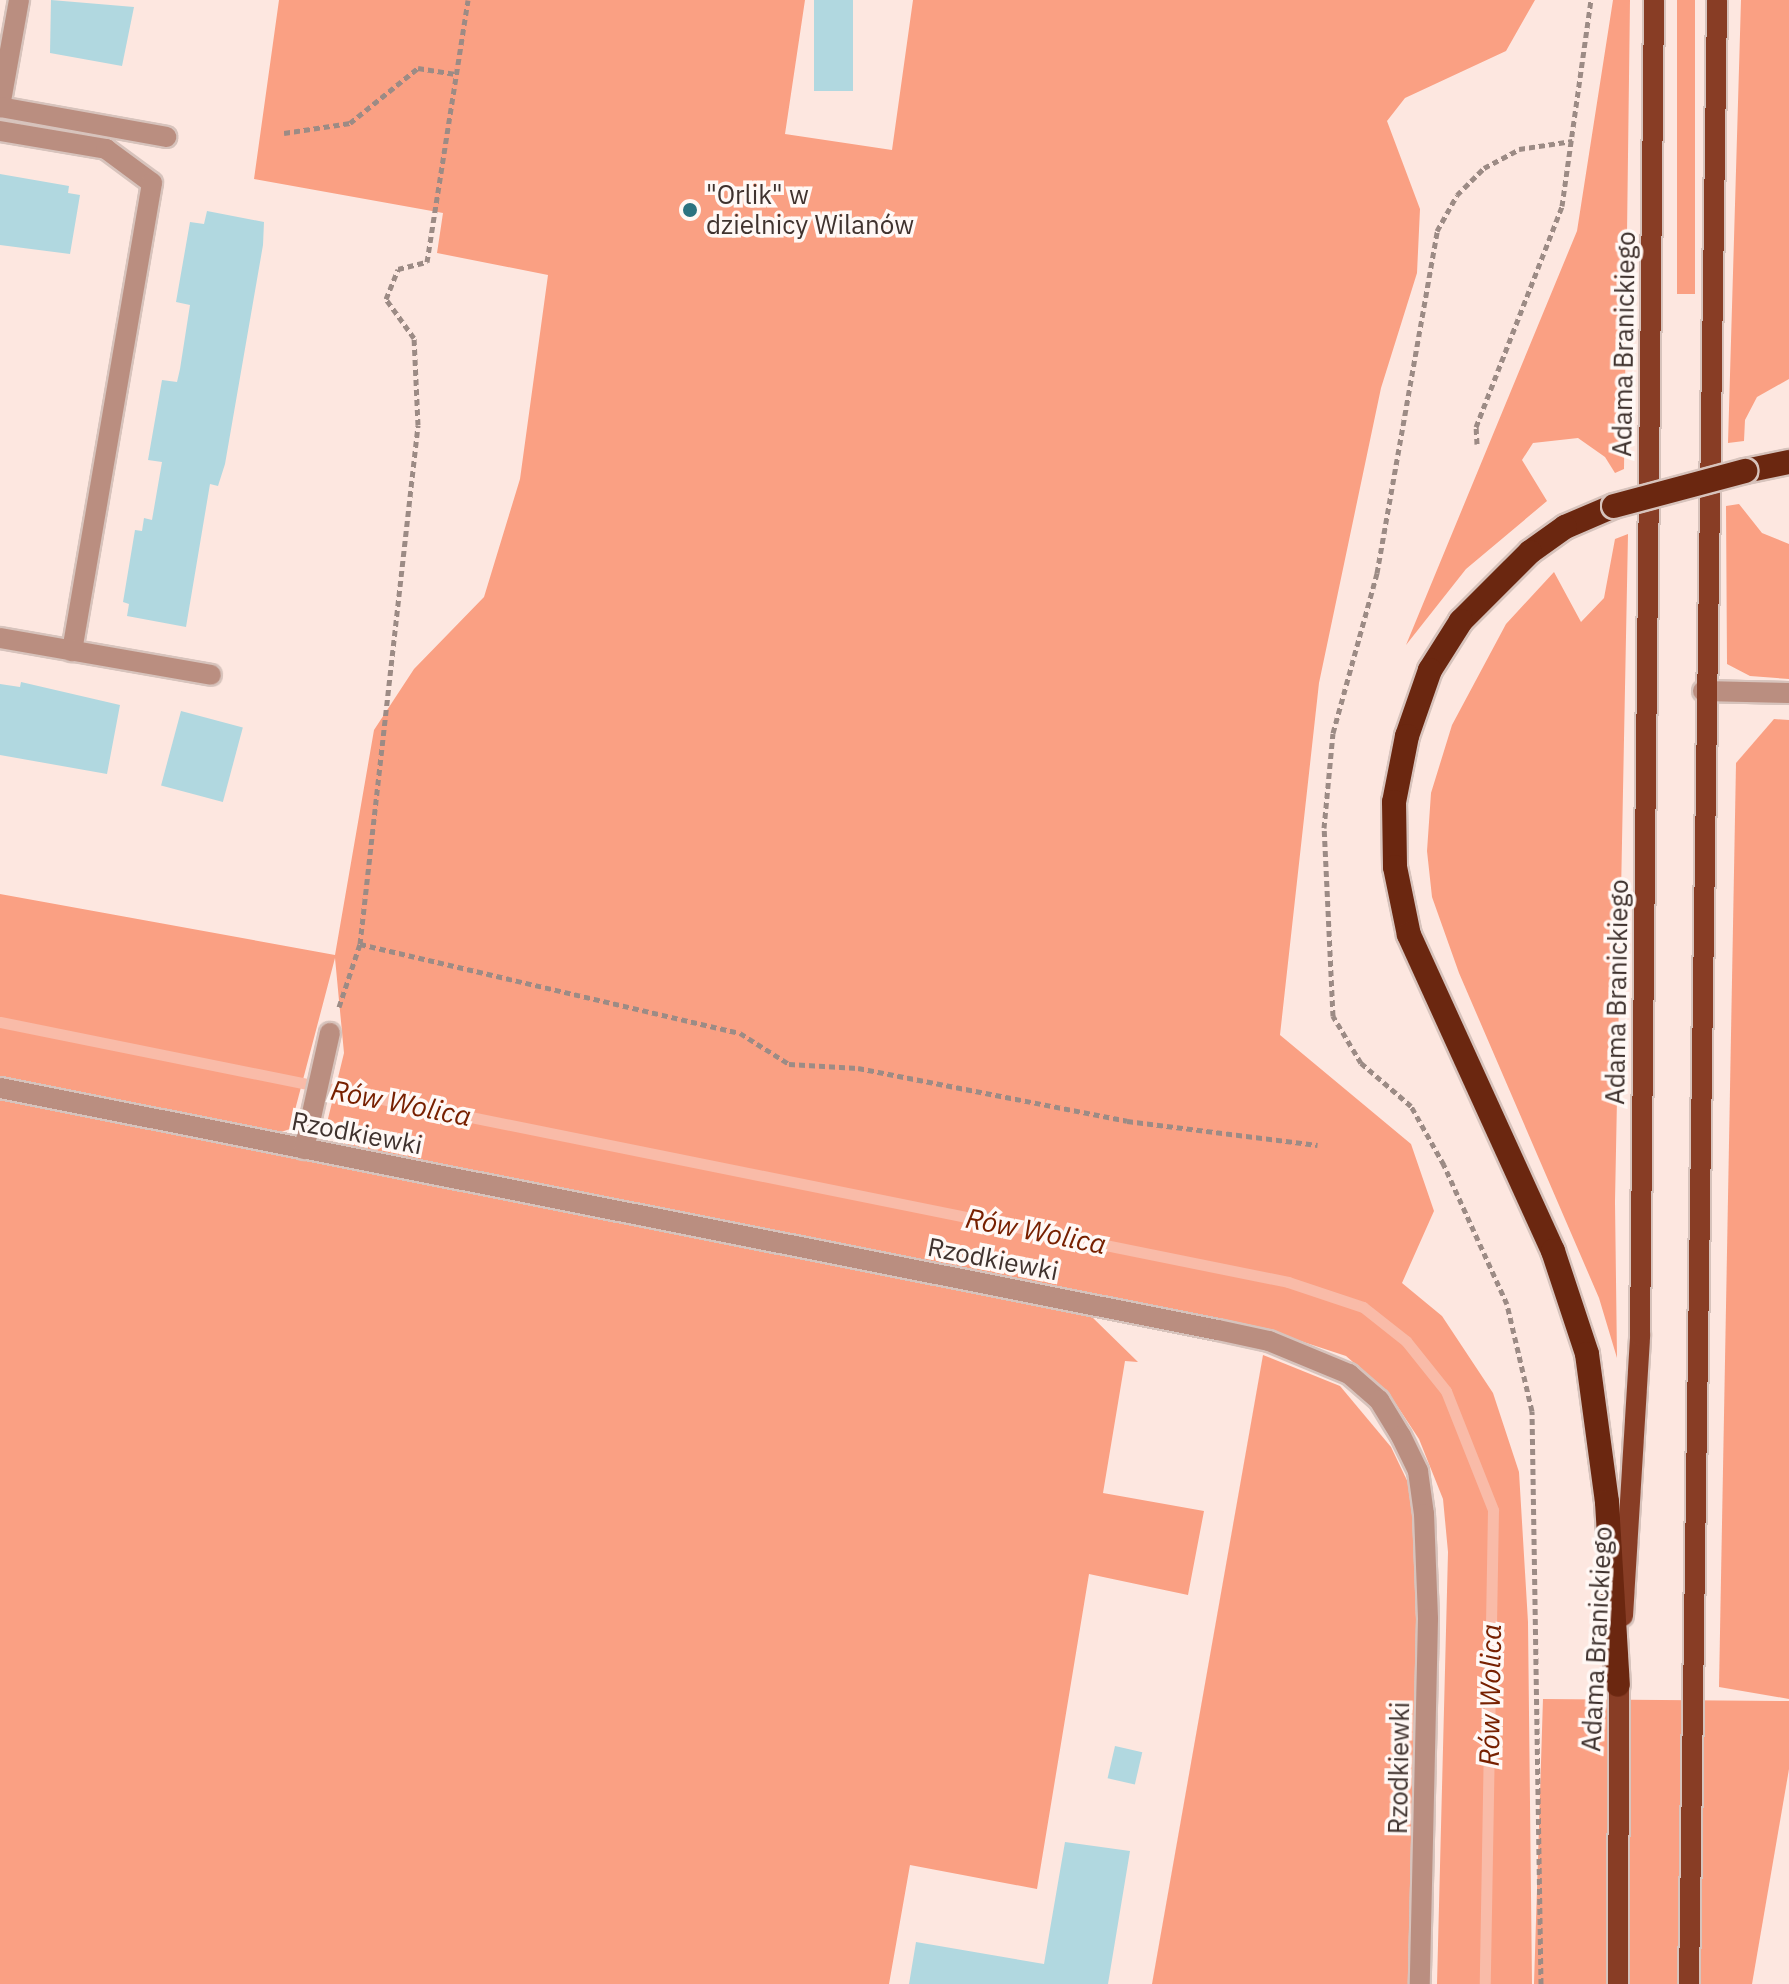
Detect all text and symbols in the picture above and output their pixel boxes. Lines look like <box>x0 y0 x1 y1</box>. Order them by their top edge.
place label: "Orlik" w dzielnicy Wilanów <box>706 179 914 240</box>
marker: "Orlik" w dzielnicy Wilanów <box>681 201 699 219</box>
street label: Adama Branickiego <box>1606 231 1642 457</box>
street label: Adama Branickiego <box>1599 879 1635 1105</box>
water label: Rów Wolica <box>328 1073 474 1133</box>
street label: Rzodkiewki <box>289 1105 425 1161</box>
water label: Rów Wolica <box>963 1201 1109 1261</box>
street label: Rzodkiewki <box>925 1231 1061 1287</box>
street label: Adama Branickiego <box>1576 1526 1618 1752</box>
water label: Rów Wolica <box>1472 1623 1508 1767</box>
street label: Rzodkiewki <box>1382 1701 1416 1835</box>

